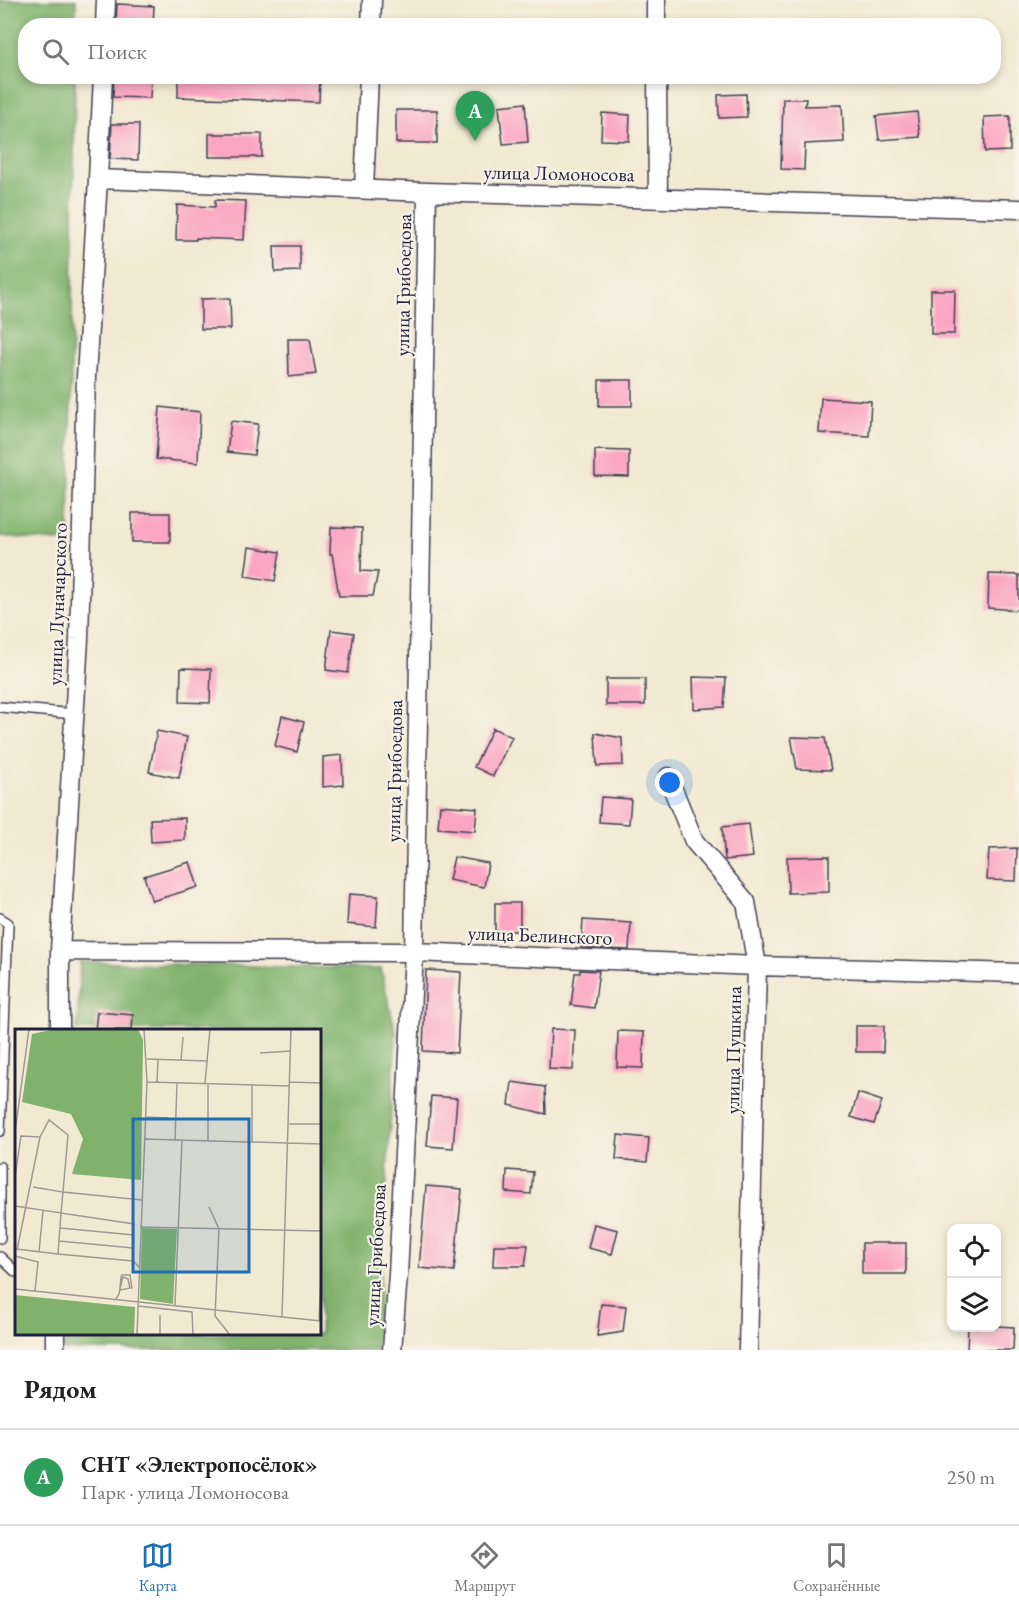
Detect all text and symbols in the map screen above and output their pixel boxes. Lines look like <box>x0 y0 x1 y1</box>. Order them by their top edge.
search box <box>18 18 1001 84</box>
icon: search <box>39 35 72 68</box>
text: Поиск <box>87 37 147 66</box>
pin: A <box>456 92 494 141</box>
street label: улица Ломоносова <box>483 159 635 187</box>
street label: улица Грибоедова <box>389 213 417 357</box>
street label: улица Луначарского <box>41 522 73 686</box>
street label: улица Грибоедова <box>380 699 408 843</box>
your location <box>655 768 684 797</box>
street label: улица Белинского <box>467 919 613 951</box>
street label: улица Пушкина <box>719 986 747 1114</box>
inset map <box>15 1029 321 1335</box>
street label: улица Грибоедова <box>358 1183 392 1327</box>
map controls <box>947 1224 1001 1332</box>
button: locate <box>947 1224 1001 1278</box>
button: layers <box>947 1278 1001 1332</box>
text: Рядом <box>24 1372 97 1406</box>
text: СНТ «Электропосёлок» <box>81 1450 317 1479</box>
text: A <box>36 1464 51 1490</box>
text: 250 m <box>947 1464 995 1490</box>
text: Парк · улица Ломоносова <box>81 1479 289 1505</box>
tab: Карта <box>139 1539 177 1596</box>
tab: Маршрут <box>454 1539 516 1596</box>
tab: Сохранённые <box>793 1539 880 1596</box>

